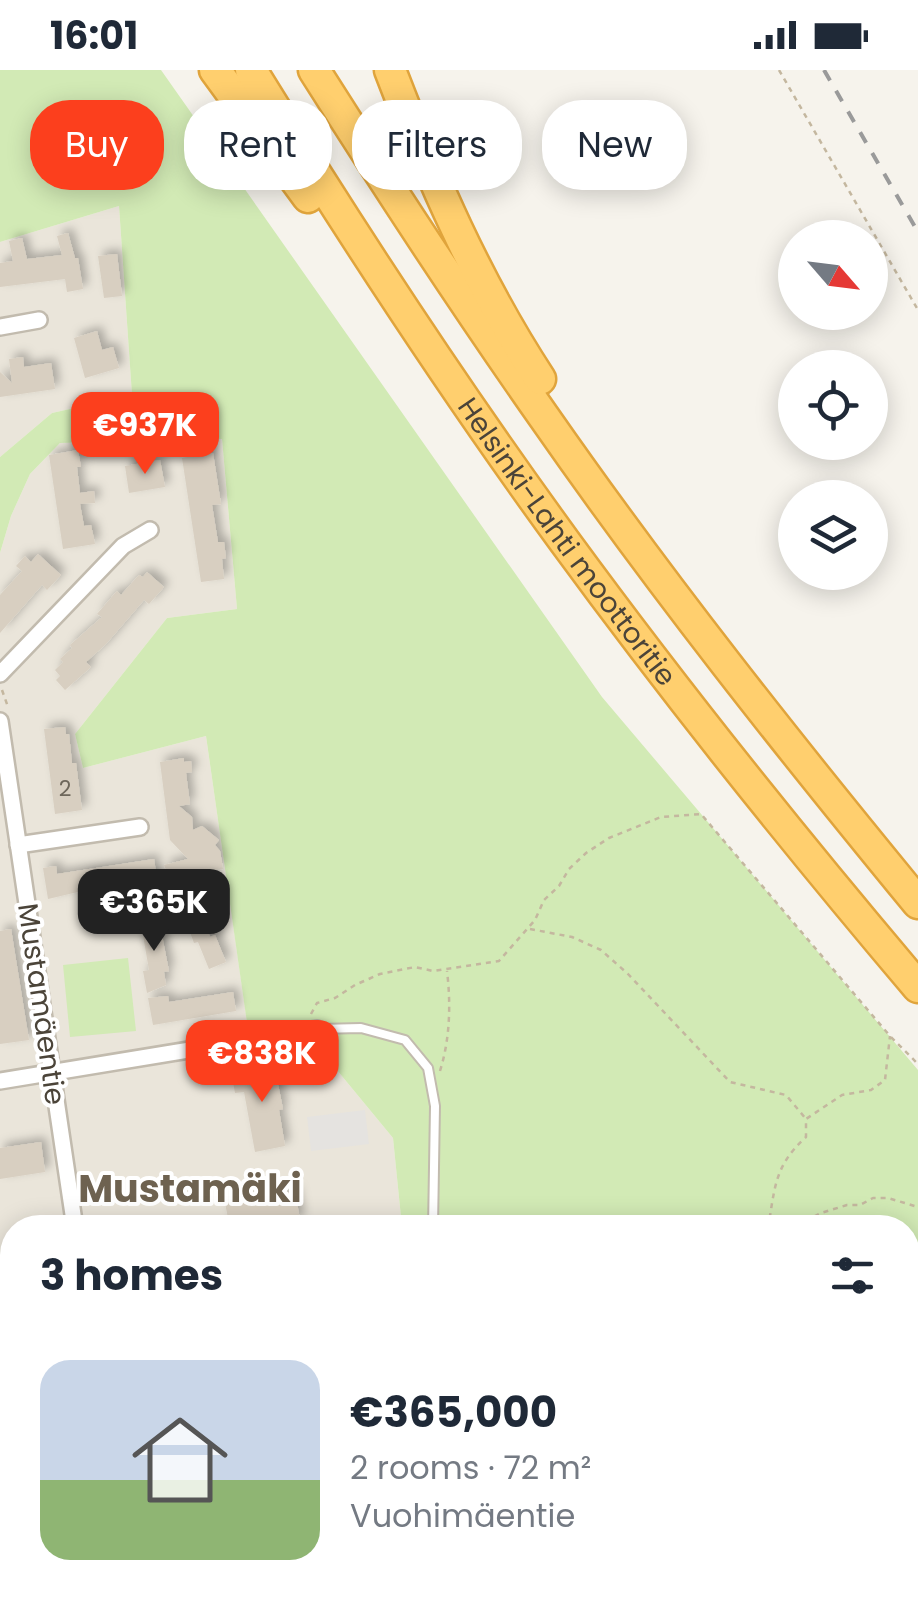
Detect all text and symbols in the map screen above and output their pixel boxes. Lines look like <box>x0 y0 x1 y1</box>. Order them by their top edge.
text: 16:01 <box>50 9 138 62</box>
chip: Buy <box>30 100 164 190</box>
chip: Rent <box>184 100 332 190</box>
chip: Filters <box>352 100 522 190</box>
chip: New <box>542 100 687 190</box>
north arrow <box>778 220 888 330</box>
map controls <box>778 220 888 590</box>
button: locate <box>778 350 888 460</box>
street label: Helsinki-Lahti moottoritie <box>449 390 685 694</box>
pin: €937K <box>75 392 215 477</box>
text: €937K <box>93 402 197 447</box>
button: layers <box>778 480 888 590</box>
house number: 2 <box>59 773 71 804</box>
pin: €365K <box>84 869 224 954</box>
text: €365K <box>100 879 208 924</box>
street label: Mustamäentie <box>8 901 75 1107</box>
pin: €838K <box>192 1020 332 1105</box>
text: €838K <box>208 1030 316 1075</box>
district label: Mustamäki <box>78 1162 302 1215</box>
text: 3 homes <box>40 1246 223 1305</box>
icon: filters <box>825 1248 880 1303</box>
text: €365,000 <box>350 1383 557 1442</box>
icon: home <box>120 1400 240 1520</box>
text: 2 rooms · 72 m² <box>350 1445 591 1490</box>
text: Vuohimäentie <box>350 1493 575 1538</box>

